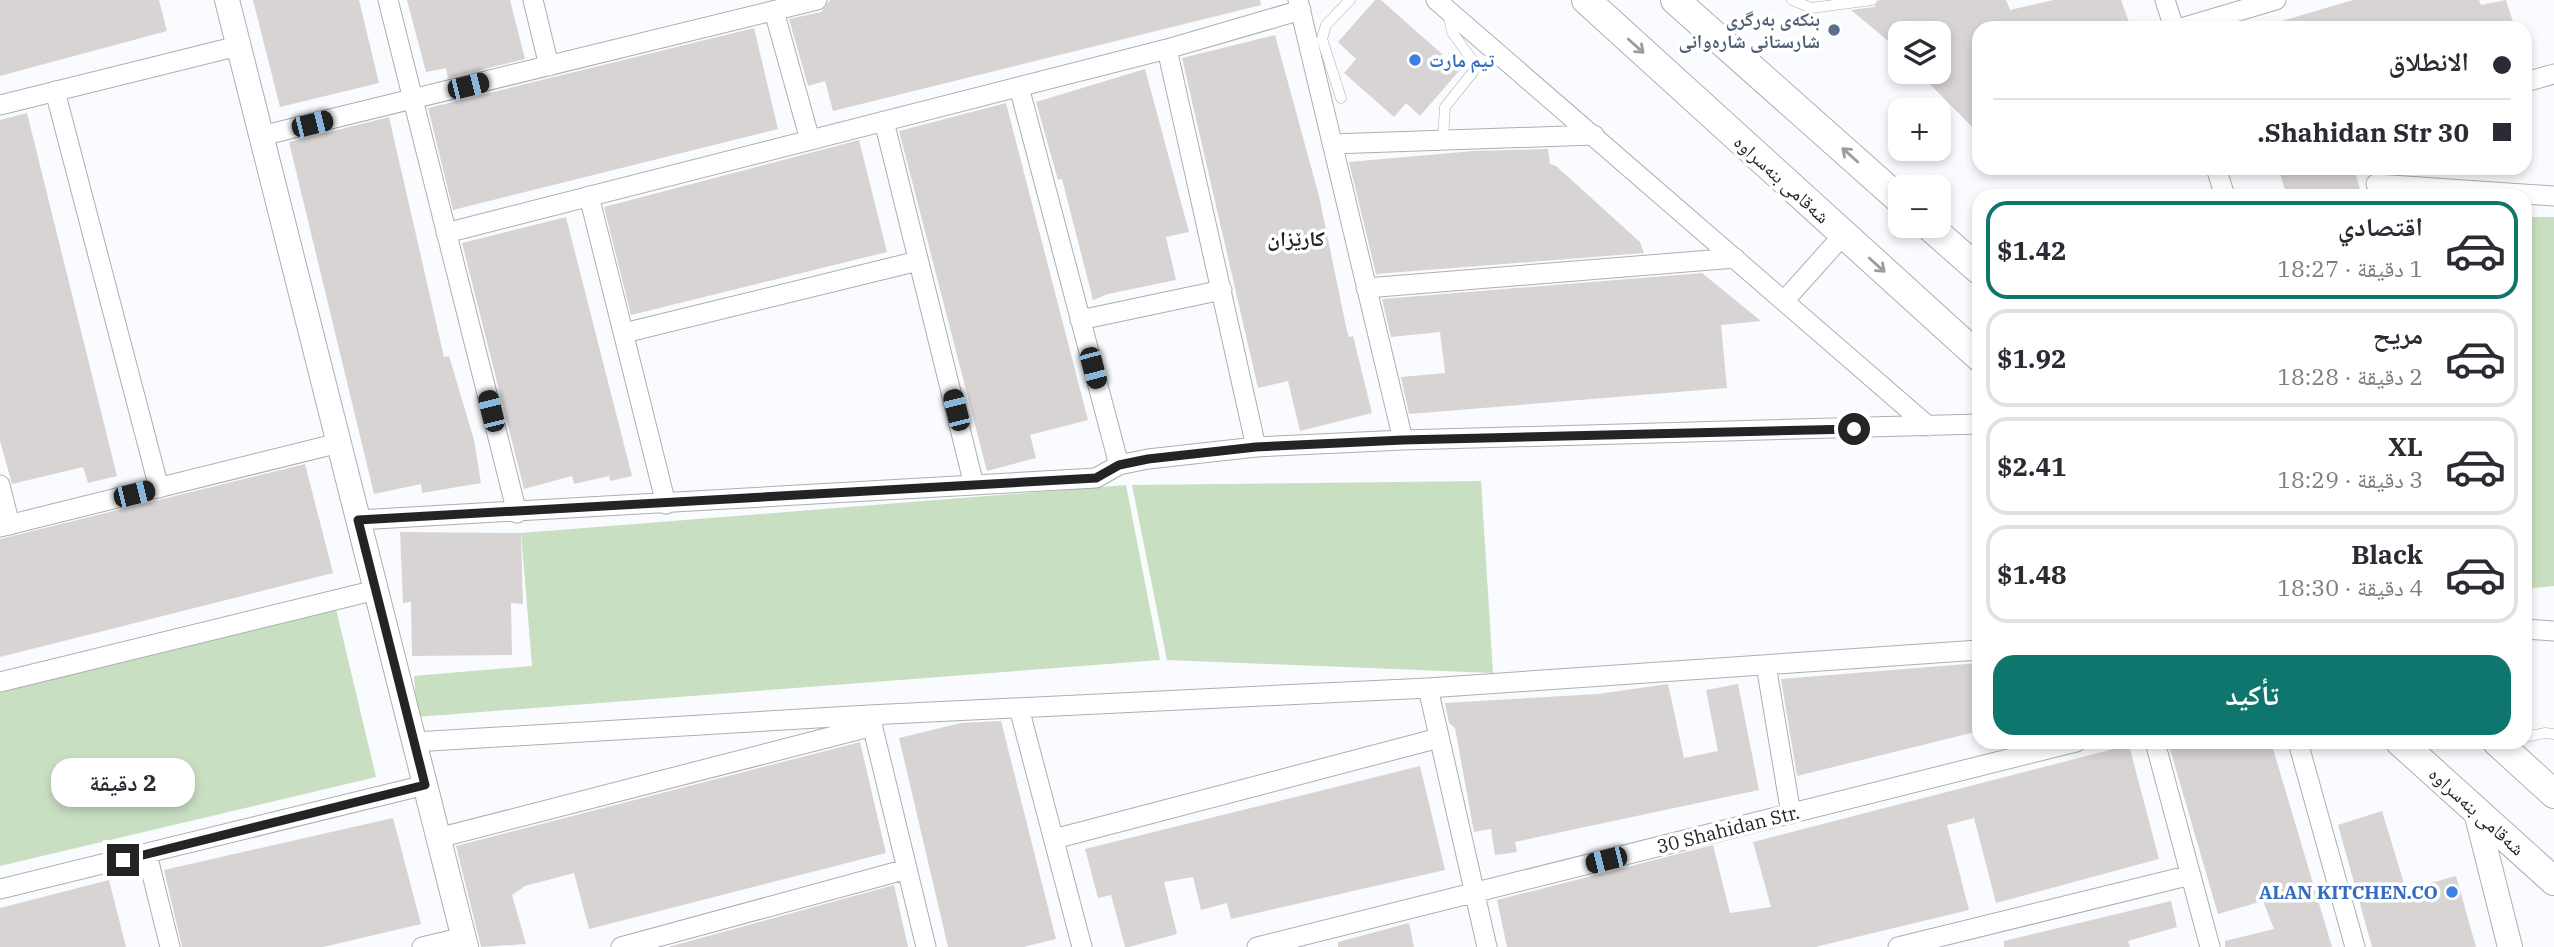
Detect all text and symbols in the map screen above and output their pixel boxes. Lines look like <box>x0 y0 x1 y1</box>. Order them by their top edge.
place label: بنكەی بەرگری شارستانی شارەوانی <box>1679 7 1820 53</box>
map controls <box>1888 21 1951 238</box>
button: layers <box>1888 21 1951 84</box>
marker: بنكەی بەرگری شارستانی شارەوانی <box>1826 22 1842 38</box>
one-way arrow <box>1627 38 1645 54</box>
text: الانطلاق <box>2389 44 2469 78</box>
place label: تيم مارت <box>1429 48 1495 73</box>
marker: تيم مارت <box>1407 52 1423 68</box>
car <box>446 71 491 101</box>
button: + <box>1888 98 1951 161</box>
car <box>290 109 335 139</box>
text: 30 Shahidan Str. <box>2257 115 2469 149</box>
street label: شەقامی بنەسراوە <box>1729 130 1835 228</box>
one-way arrow <box>1841 147 1859 163</box>
button: − <box>1888 175 1951 238</box>
text: اقتصادي <box>2338 209 2423 243</box>
icon: car <box>2444 219 2507 282</box>
district label: کارێزان <box>1267 224 1325 252</box>
text: $1.42 <box>1997 233 2067 267</box>
text: 1 دقيقة · 18:27 <box>2277 253 2423 283</box>
one-way arrow <box>1868 257 1886 273</box>
text: مريح <box>2373 317 2423 351</box>
icon: car <box>2444 327 2507 390</box>
text: $1.92 <box>1997 341 2067 375</box>
car <box>1078 345 1109 391</box>
text: 2 دقيقة · 18:28 <box>2277 361 2423 391</box>
car <box>941 387 972 433</box>
car <box>476 388 507 434</box>
route start <box>1838 413 1870 445</box>
text: XL <box>2388 429 2423 463</box>
icon: car <box>2444 435 2507 498</box>
text: $2.41 <box>1997 449 2067 483</box>
text: 3 دقيقة · 18:29 <box>2277 464 2423 494</box>
car <box>112 479 157 509</box>
text: Black <box>2351 537 2423 571</box>
icon: car <box>2444 543 2507 606</box>
text: $1.48 <box>1997 557 2067 591</box>
text: 4 دقيقة · 18:30 <box>2277 572 2423 602</box>
button: تأكيد <box>1993 655 2511 735</box>
callout: 2 دقيقة <box>51 758 195 808</box>
street label: شەقامی بنەسراوە <box>2424 762 2530 860</box>
text: 2 دقيقة <box>89 767 157 797</box>
street label: 30 Shahidan Str. <box>1654 800 1802 858</box>
route end <box>107 844 139 876</box>
car <box>1584 845 1629 875</box>
place label: ALAN KITCHEN.CO <box>2259 880 2438 904</box>
marker: ALAN KITCHEN.CO <box>2444 884 2460 900</box>

